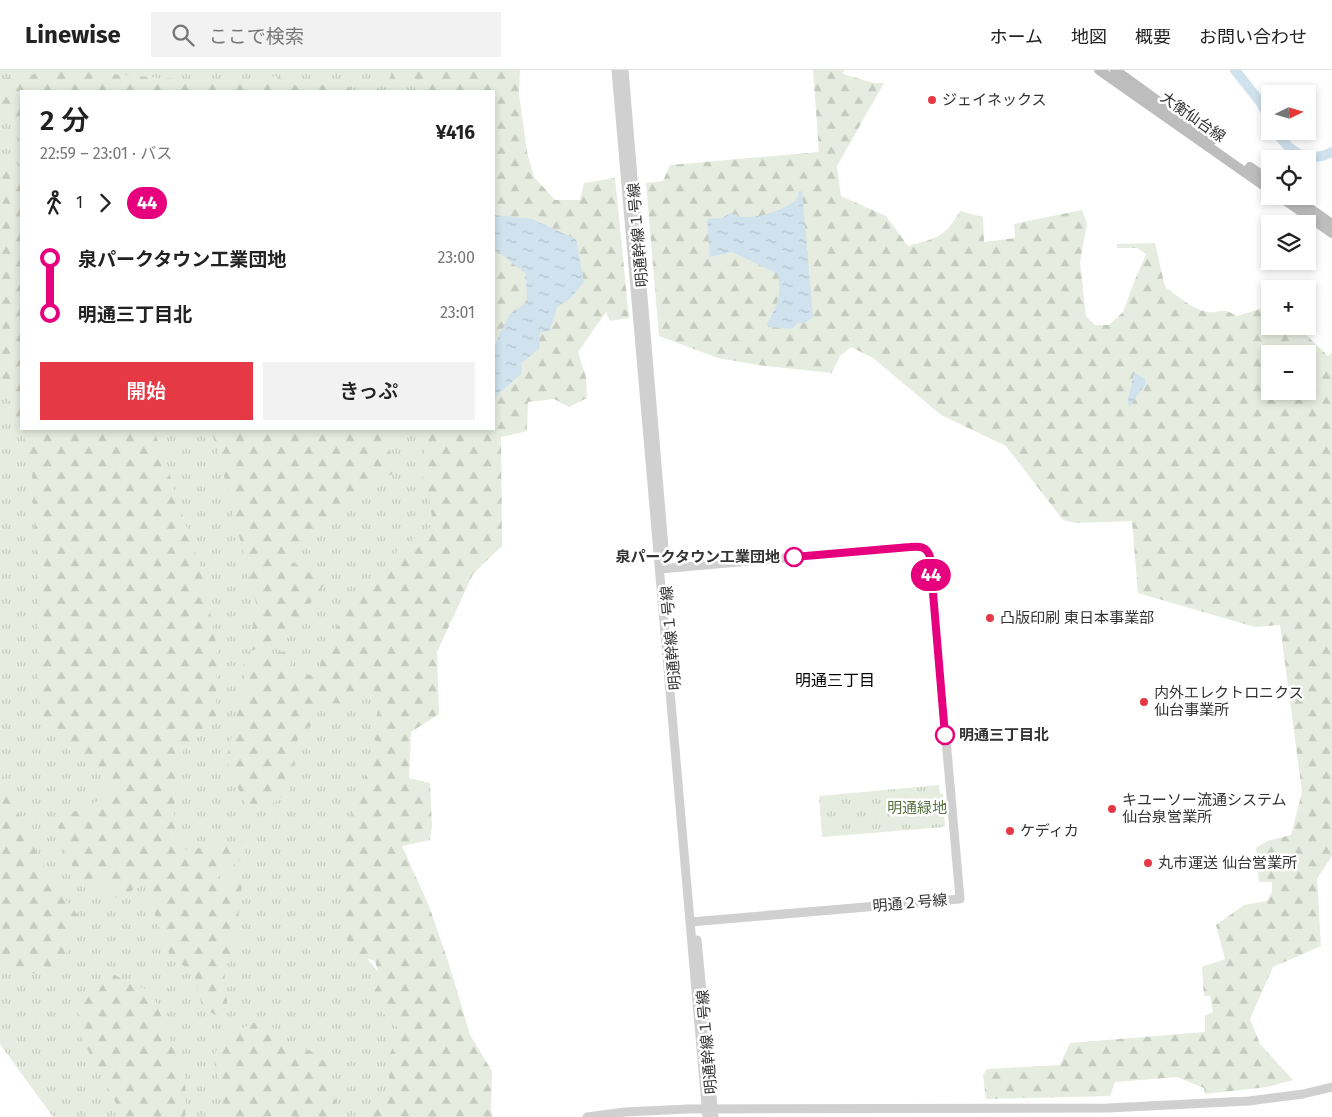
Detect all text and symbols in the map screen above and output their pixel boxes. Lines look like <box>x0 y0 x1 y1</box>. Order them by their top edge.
search box <box>151 12 501 57</box>
text: Linewise <box>25 21 121 49</box>
icon: search <box>169 21 197 49</box>
text: ここで検索 <box>209 25 304 48</box>
text: ホーム <box>990 26 1043 48</box>
text: 地図 <box>1071 26 1107 48</box>
text: 概要 <box>1135 26 1171 48</box>
text: お問い合わせ <box>1199 26 1307 48</box>
north arrow <box>1261 85 1316 140</box>
map controls <box>1261 85 1316 400</box>
street label: 大衡仙台線 <box>1157 88 1229 146</box>
place label: ジェイネックス <box>942 91 1047 109</box>
marker: ジェイネックス <box>926 94 938 106</box>
text: 2 分 <box>40 104 89 137</box>
text: ¥416 <box>436 121 475 144</box>
text: 22:59 – 23:01 · バス <box>40 144 172 163</box>
button: locate <box>1261 150 1316 205</box>
street label: 明通幹線１号線 <box>624 182 652 288</box>
icon: walk <box>40 189 68 217</box>
icon: forward <box>91 189 119 217</box>
text: 44 <box>137 192 157 214</box>
text: 1 <box>76 193 83 212</box>
button: layers <box>1261 215 1316 270</box>
text: 泉パークタウン工業団地 <box>78 248 286 271</box>
text: 23:00 <box>437 248 475 267</box>
button: + <box>1261 280 1316 335</box>
text: 明通三丁目北 <box>78 303 192 326</box>
text: 23:01 <box>440 303 475 322</box>
button: − <box>1261 345 1316 400</box>
button: 開始 <box>40 362 253 420</box>
button: きっぷ <box>263 362 475 420</box>
marker: 泉パークタウン工業団地 <box>784 547 804 567</box>
place label: 泉パークタウン工業団地 <box>616 548 780 566</box>
line badge: 44 <box>908 559 954 591</box>
text: 44 <box>921 564 941 586</box>
street label: 明通幹線１号線 <box>657 585 685 691</box>
place label: 凸版印刷 東日本事業部 <box>1000 609 1154 627</box>
marker: 凸版印刷 東日本事業部 <box>984 612 996 624</box>
district label: 明通三丁目 <box>795 671 875 690</box>
place label: 内外エレクトロニクス 仙台事業所 <box>1154 684 1304 719</box>
marker: 内外エレクトロニクス 仙台事業所 <box>1138 696 1150 708</box>
marker: 明通三丁目北 <box>935 725 955 745</box>
place label: 明通三丁目北 <box>959 726 1049 744</box>
place label: キユーソー流通システム 仙台泉営業所 <box>1122 791 1287 826</box>
park label: 明通緑地 <box>887 799 947 817</box>
marker: キユーソー流通システム 仙台泉営業所 <box>1106 803 1118 815</box>
place label: ケディカ <box>1020 822 1079 840</box>
marker: ケディカ <box>1004 825 1016 837</box>
place label: 丸市運送 仙台営業所 <box>1158 854 1297 872</box>
marker: 丸市運送 仙台営業所 <box>1142 857 1154 869</box>
street label: 明通２号線 <box>872 891 948 915</box>
street label: 明通幹線１号線 <box>693 989 721 1095</box>

